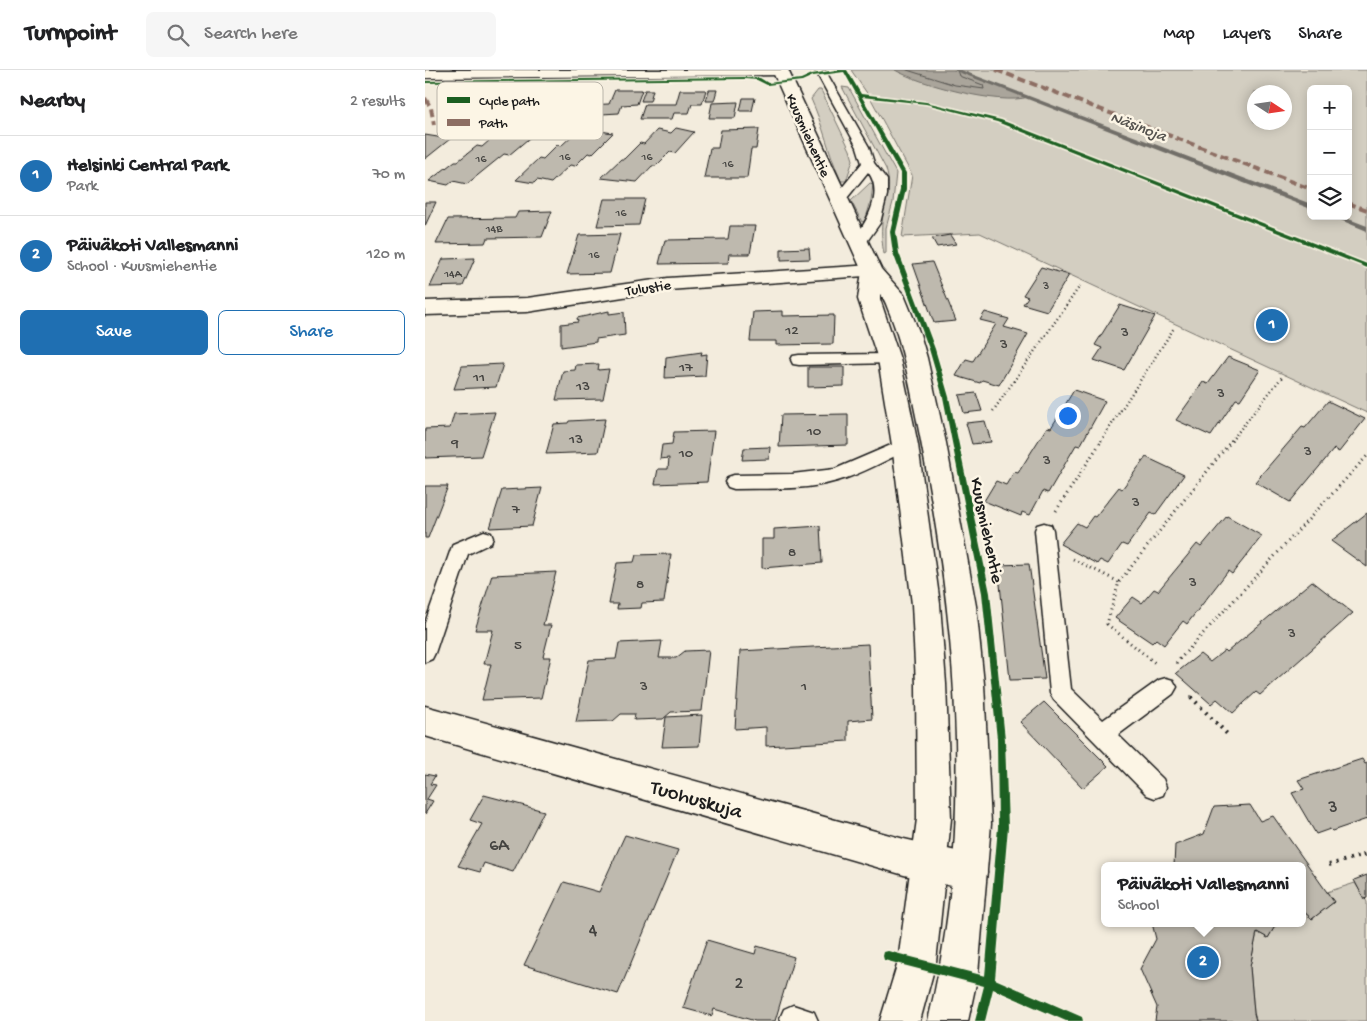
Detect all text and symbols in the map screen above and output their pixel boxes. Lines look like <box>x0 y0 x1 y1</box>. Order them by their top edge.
search box <box>146 12 496 57</box>
text: Turnpoint <box>25 20 116 49</box>
icon: search <box>164 21 192 49</box>
text: Search here <box>204 23 298 46</box>
text: Map <box>1163 24 1195 45</box>
text: Layers <box>1223 24 1270 45</box>
text: Share <box>1298 24 1342 45</box>
legend <box>437 82 603 140</box>
north arrow <box>1247 85 1292 130</box>
map controls <box>1307 85 1352 220</box>
button: + <box>1307 85 1352 130</box>
text: Nearby <box>20 90 85 115</box>
street label: Kuusmiehentie <box>781 91 834 181</box>
text: 2 results <box>350 93 405 112</box>
text: Cycle path <box>479 94 540 111</box>
water label: Näsinoja <box>1107 109 1169 148</box>
text: Path <box>478 116 508 133</box>
button: − <box>1307 130 1352 175</box>
house number: 16 <box>559 151 571 165</box>
house number: 16 <box>641 151 653 165</box>
house number: 16 <box>475 153 487 167</box>
text: Helsinki Central Park <box>67 155 228 178</box>
house number: 16 <box>722 158 734 172</box>
text: 1 <box>33 166 39 185</box>
text: 70 m <box>372 166 405 185</box>
button: layers <box>1307 175 1352 220</box>
text: Park <box>67 178 98 197</box>
house number: 16 <box>615 207 627 221</box>
house number: 14B <box>485 223 503 237</box>
text: Päiväkoti Vallesmanni <box>67 235 238 258</box>
text: 2 <box>32 246 40 265</box>
text: 120 m <box>366 246 405 265</box>
house number: 16 <box>588 249 600 263</box>
text: School · Kuusmiehentie <box>67 258 217 277</box>
house number: 14A <box>443 268 463 282</box>
street label: Tulustie <box>623 277 672 301</box>
house number: 3 <box>1042 280 1049 294</box>
pin: 1 <box>1256 306 1288 344</box>
button: Save <box>20 310 208 355</box>
button: Share <box>218 310 405 355</box>
house number: 12 <box>784 322 799 340</box>
house number: 3 <box>1120 324 1129 342</box>
house number: 3 <box>999 336 1008 354</box>
house number: 17 <box>678 359 694 377</box>
house number: 11 <box>472 369 485 387</box>
house number: 13 <box>575 378 590 396</box>
house number: 3 <box>1216 385 1225 403</box>
your location <box>1055 403 1081 429</box>
house number: 10 <box>806 423 822 441</box>
house number: 13 <box>568 431 583 449</box>
house number: 9 <box>450 435 459 453</box>
house number: 3 <box>1303 443 1312 461</box>
house number: 10 <box>678 445 694 463</box>
house number: 3 <box>1042 452 1051 470</box>
street label: Kuusmiehentie <box>964 476 1007 586</box>
house number: 3 <box>1131 494 1140 512</box>
house number: 7 <box>511 501 521 519</box>
house number: 8 <box>788 544 796 562</box>
house number: 3 <box>1188 574 1197 592</box>
house number: 8 <box>636 576 644 594</box>
house number: 3 <box>1287 625 1296 643</box>
house number: 5 <box>514 637 522 655</box>
house number: 3 <box>639 678 648 696</box>
house number: 1 <box>800 678 807 696</box>
street label: Tuohuskuja <box>646 776 746 827</box>
house number: 3 <box>1327 798 1338 819</box>
house number: 6A <box>489 836 510 857</box>
popup <box>1101 862 1306 927</box>
text: Päiväkoti Vallesmanni <box>1118 874 1289 897</box>
text: School <box>1118 897 1159 916</box>
house number: 4 <box>589 921 598 942</box>
pin: 2 <box>1187 943 1219 981</box>
house number: 2 <box>735 974 744 995</box>

